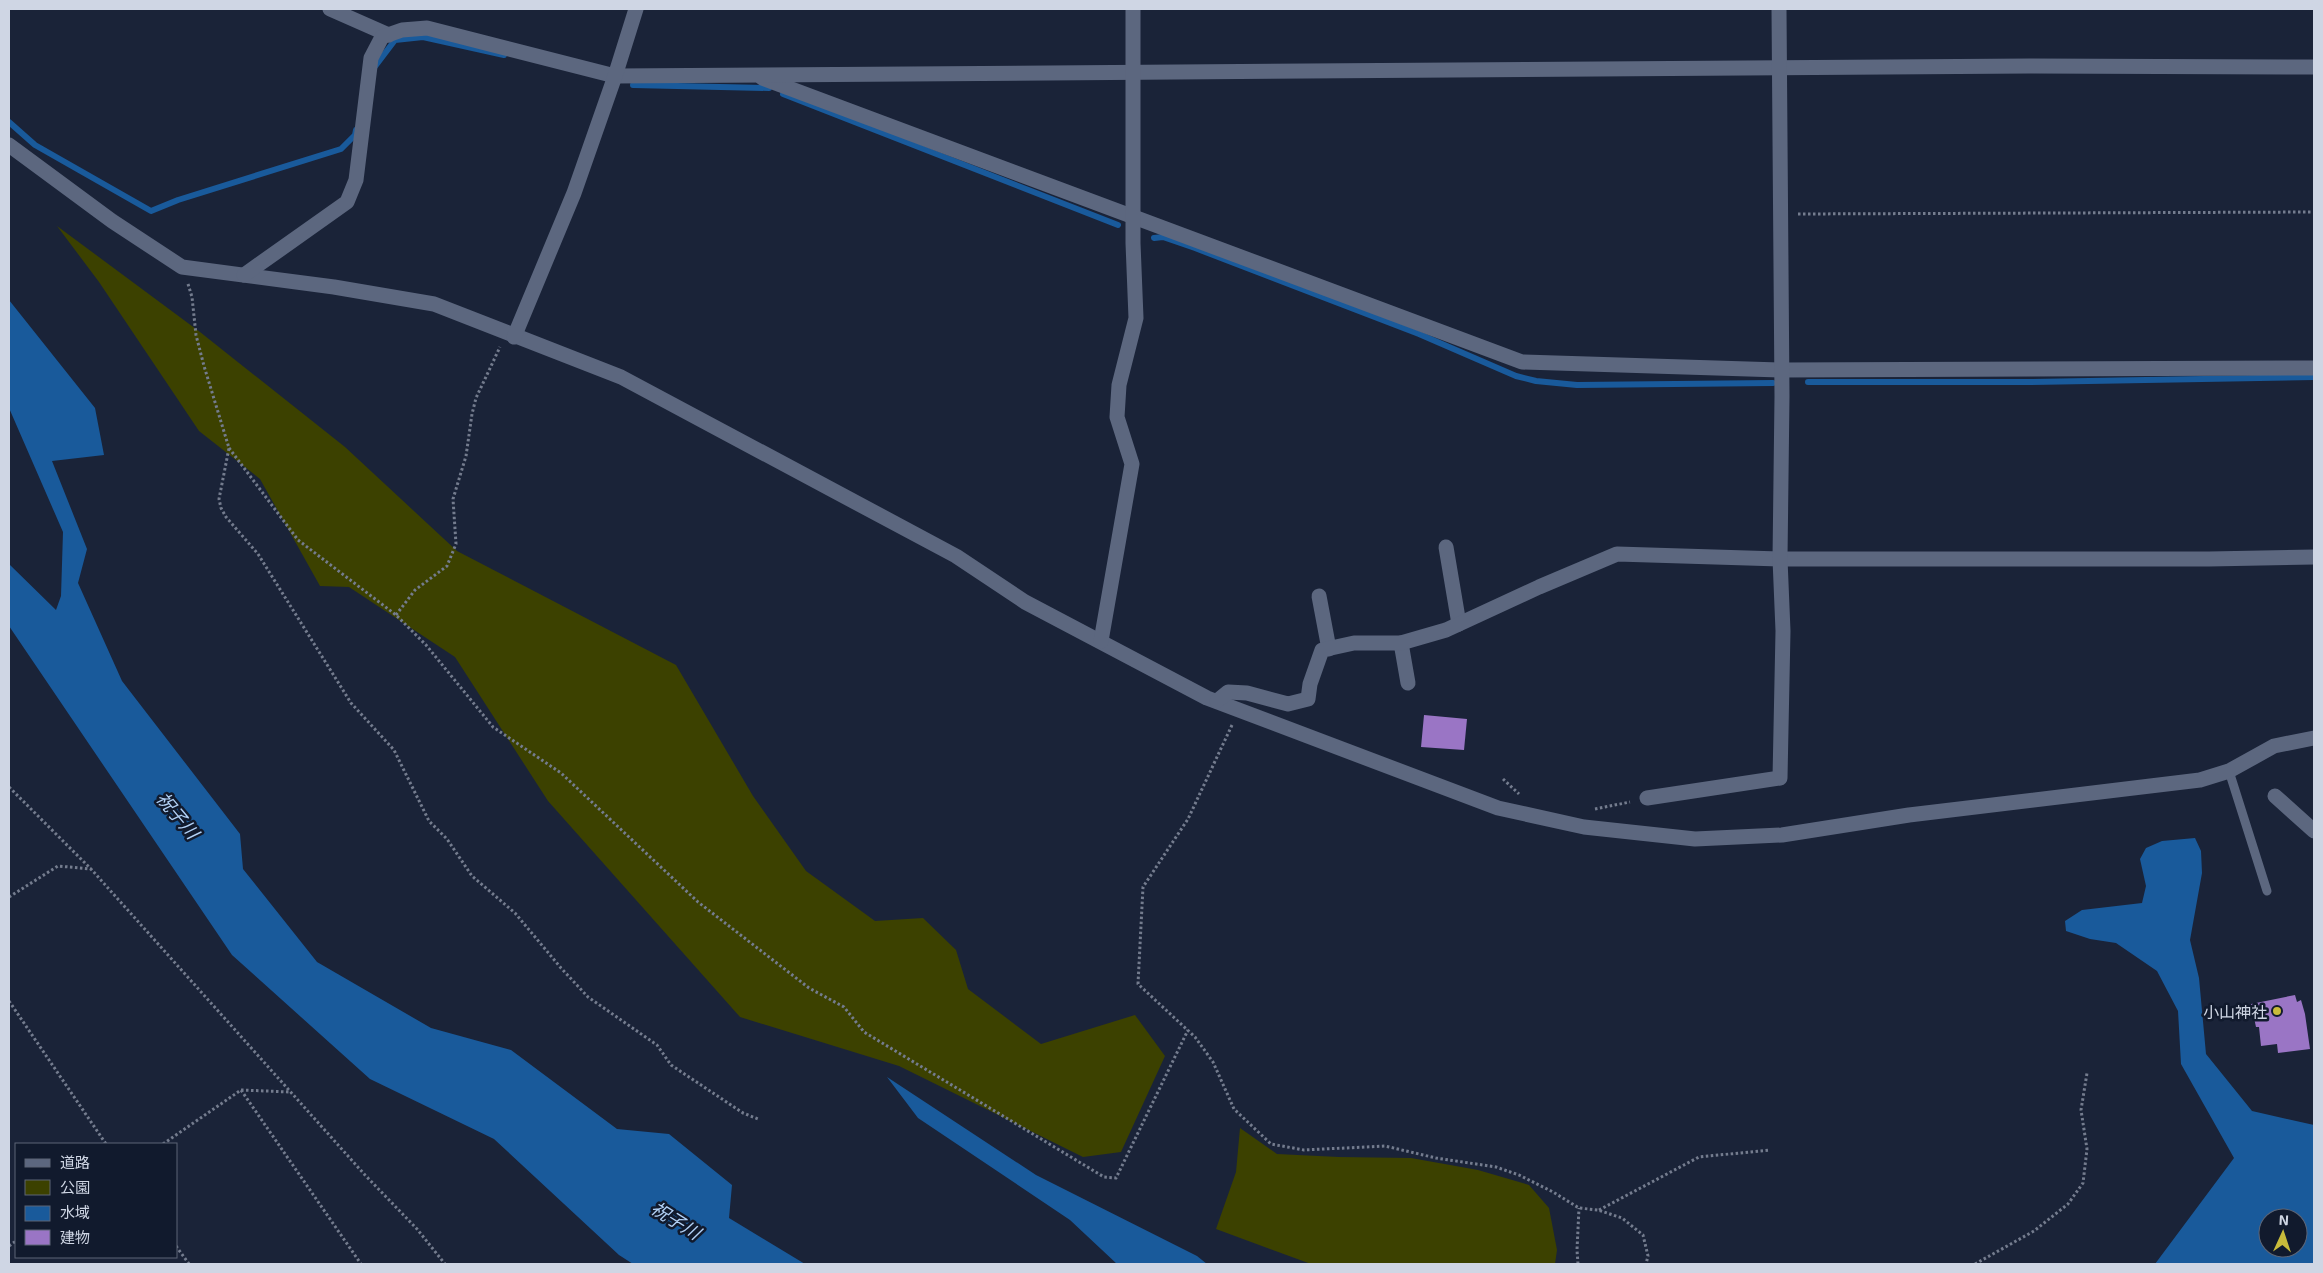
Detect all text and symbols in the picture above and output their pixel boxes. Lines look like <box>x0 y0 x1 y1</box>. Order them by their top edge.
water label: 祝子川 <box>152 787 205 844</box>
place label: 小山神社 <box>2203 1002 2267 1021</box>
marker: 小山神社 <box>2271 1005 2283 1017</box>
legend <box>15 1143 178 1258</box>
text: 道路 <box>60 1153 90 1171</box>
text: 公園 <box>60 1178 90 1196</box>
water label: 祝子川 <box>647 1196 706 1245</box>
text: 水域 <box>60 1203 90 1221</box>
north arrow <box>2258 1208 2308 1258</box>
text: N <box>2278 1211 2289 1228</box>
text: 建物 <box>60 1228 90 1246</box>

